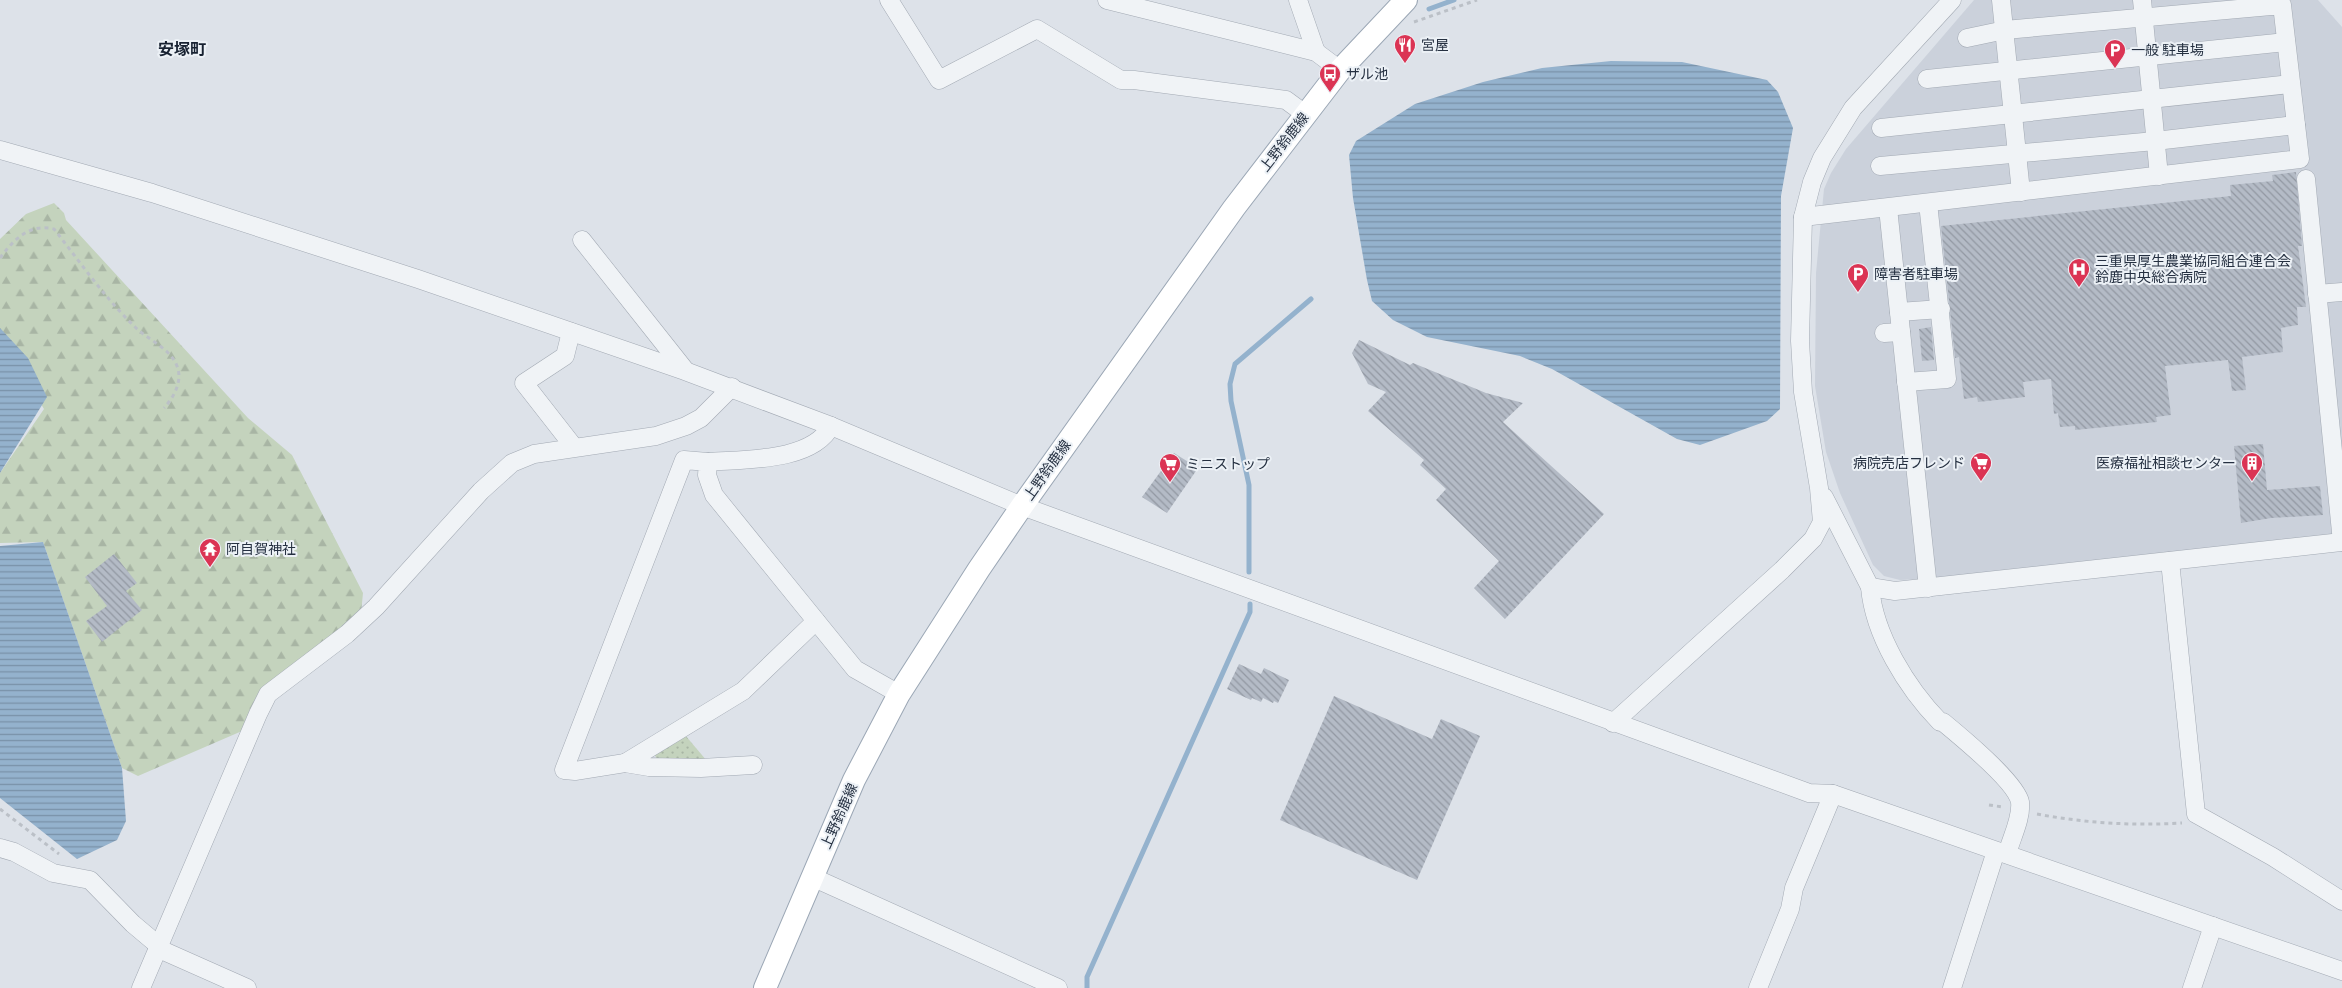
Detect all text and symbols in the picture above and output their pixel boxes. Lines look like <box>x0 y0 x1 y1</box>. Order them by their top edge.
restaurant icon: 宮屋 <box>1393 33 1417 64</box>
place label: 宮屋 <box>1421 34 1449 55</box>
district label: 安塚町 <box>158 37 206 61</box>
parking icon: 一般 駐車場 <box>2103 38 2127 69</box>
place label: 一般 駐車場 <box>2131 39 2204 60</box>
bus stop icon: ザル池 <box>1318 62 1342 93</box>
place label: ザル池 <box>1346 63 1388 84</box>
street label: 上野鈴鹿線 <box>1254 108 1313 176</box>
place label: 三重県厚生農業協同組合連合会 鈴鹿中央総合病院 <box>2095 250 2291 287</box>
hospital icon: 三重県厚生農業協同組合連合会 鈴鹿中央総合病院 <box>2067 257 2091 288</box>
parking icon: 障害者駐車場 <box>1846 262 1870 293</box>
place label: 障害者駐車場 <box>1874 263 1958 284</box>
street label: 上野鈴鹿線 <box>1018 435 1075 504</box>
supermarket icon: 病院売店フレンド <box>1969 451 1993 482</box>
building icon: 医療福祉相談センター <box>2240 451 2264 482</box>
supermarket icon: ミニストップ <box>1158 452 1182 483</box>
place label: 病院売店フレンド <box>1853 452 1965 473</box>
place label: 医療福祉相談センター <box>2096 452 2236 473</box>
place label: ミニストップ <box>1186 453 1270 474</box>
temple icon: 阿自賀神社 <box>198 537 222 568</box>
place label: 阿自賀神社 <box>226 538 296 559</box>
street label: 上野鈴鹿線 <box>815 780 862 852</box>

